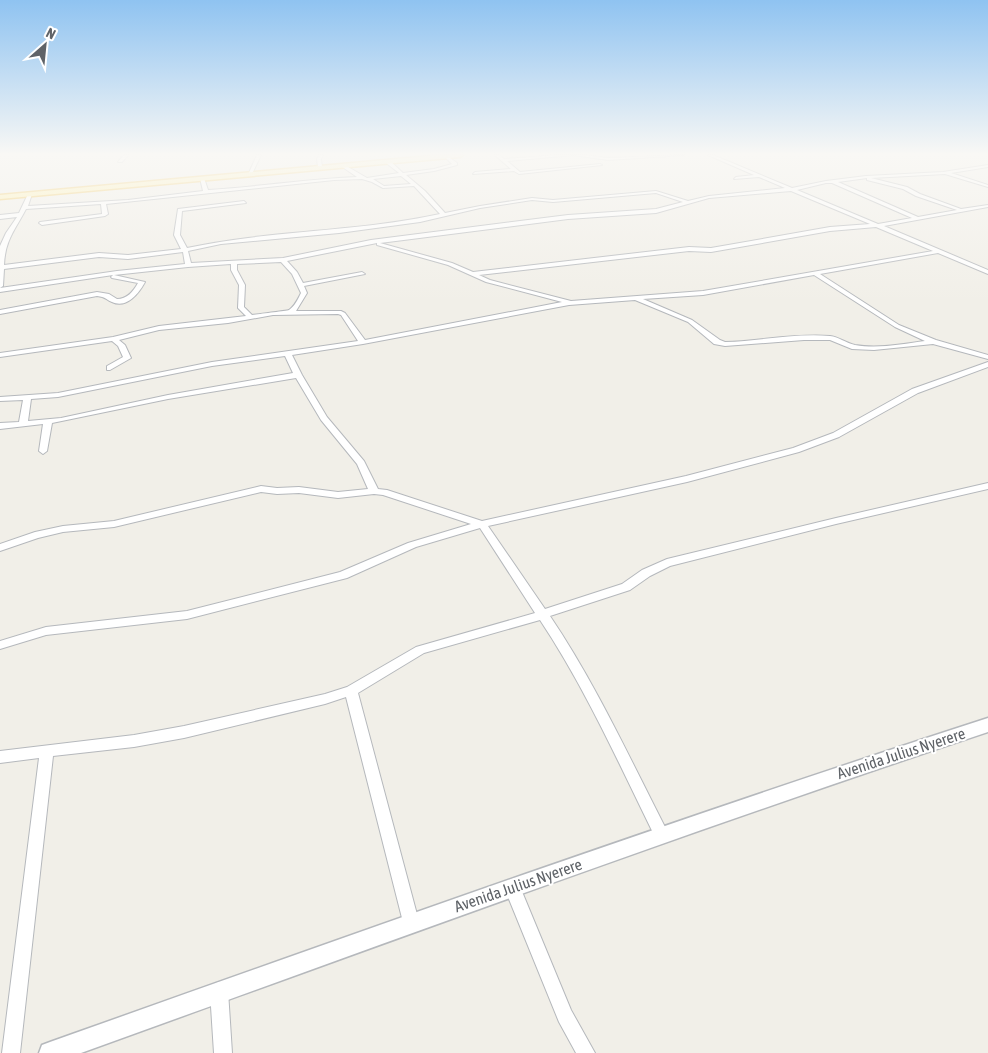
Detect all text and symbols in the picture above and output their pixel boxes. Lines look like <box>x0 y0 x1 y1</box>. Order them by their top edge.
north arrow <box>20 20 70 70</box>
text: N <box>44 24 58 42</box>
street label: Avenida Julius Nyerere <box>835 724 968 783</box>
street label: Avenida Julius Nyerere <box>452 855 584 916</box>

